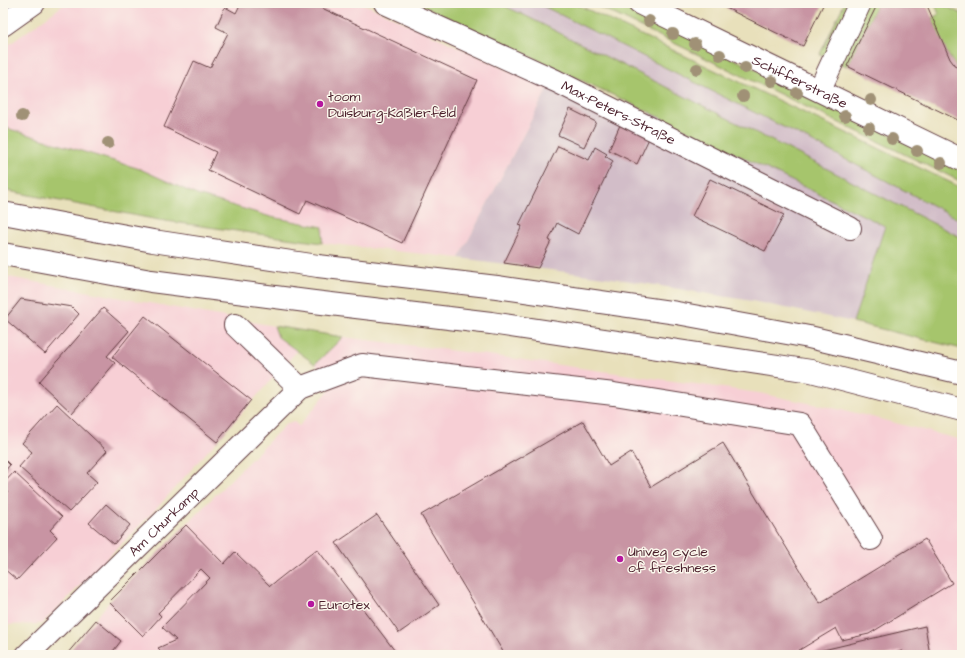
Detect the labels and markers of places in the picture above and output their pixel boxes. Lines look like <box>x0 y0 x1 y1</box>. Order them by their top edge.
place label: toom Duisburg-Kaßlerfeld <box>328 87 456 123</box>
marker: toom Duisburg-Kaßlerfeld <box>315 99 325 109</box>
place label: Univeg cycle of freshness <box>628 542 716 578</box>
marker: Univeg cycle of freshness <box>615 554 625 564</box>
place label: Eurotex <box>319 595 370 615</box>
marker: Eurotex <box>306 599 316 609</box>

